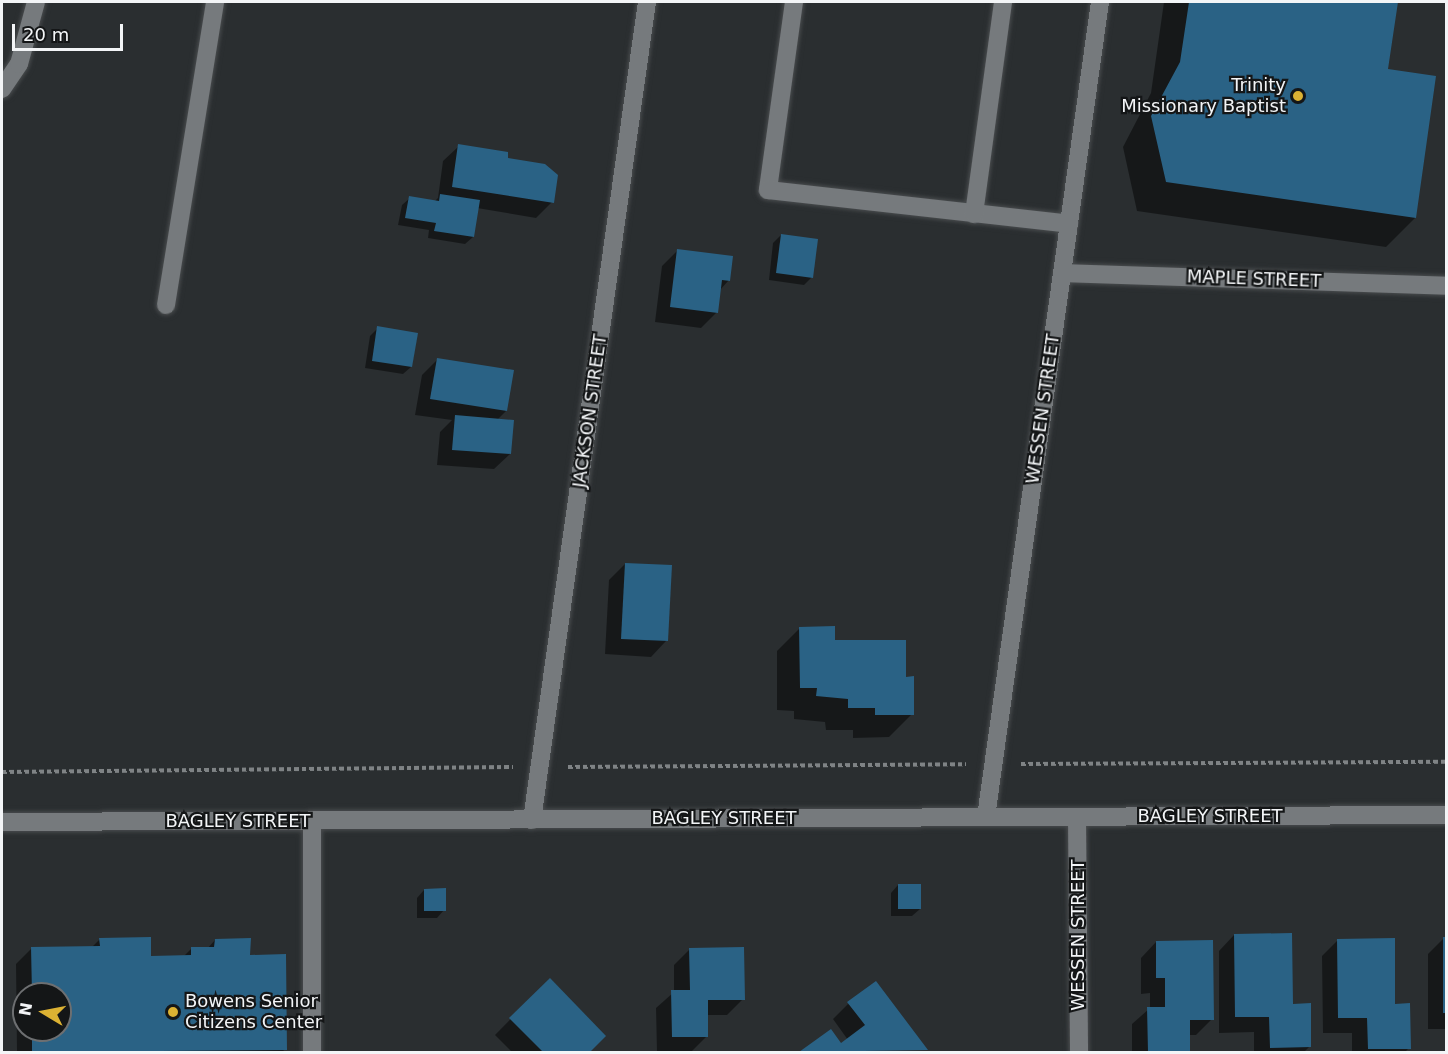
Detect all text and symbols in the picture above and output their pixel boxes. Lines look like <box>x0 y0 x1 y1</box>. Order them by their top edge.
scale bar <box>15 12 126 50</box>
text: 20 m <box>23 24 69 45</box>
place label: Trinity Missionary Baptist <box>1121 75 1286 118</box>
marker: Trinity Missionary Baptist <box>1291 89 1305 103</box>
street label: MAPLE STREET <box>1186 266 1322 292</box>
street label: JACKSON STREET <box>569 333 611 489</box>
street label: WESSEN STREET <box>1022 333 1064 485</box>
street label: BAGLEY STREET <box>1137 805 1283 827</box>
street label: BAGLEY STREET <box>651 807 797 829</box>
street label: BAGLEY STREET <box>165 810 311 832</box>
street label: WESSEN STREET <box>1067 859 1089 1011</box>
north arrow <box>12 982 72 1042</box>
place label: Bowens Senior Citizens Center <box>185 991 322 1034</box>
text: N <box>15 1001 36 1017</box>
marker: Bowens Senior Citizens Center <box>166 1005 180 1019</box>

